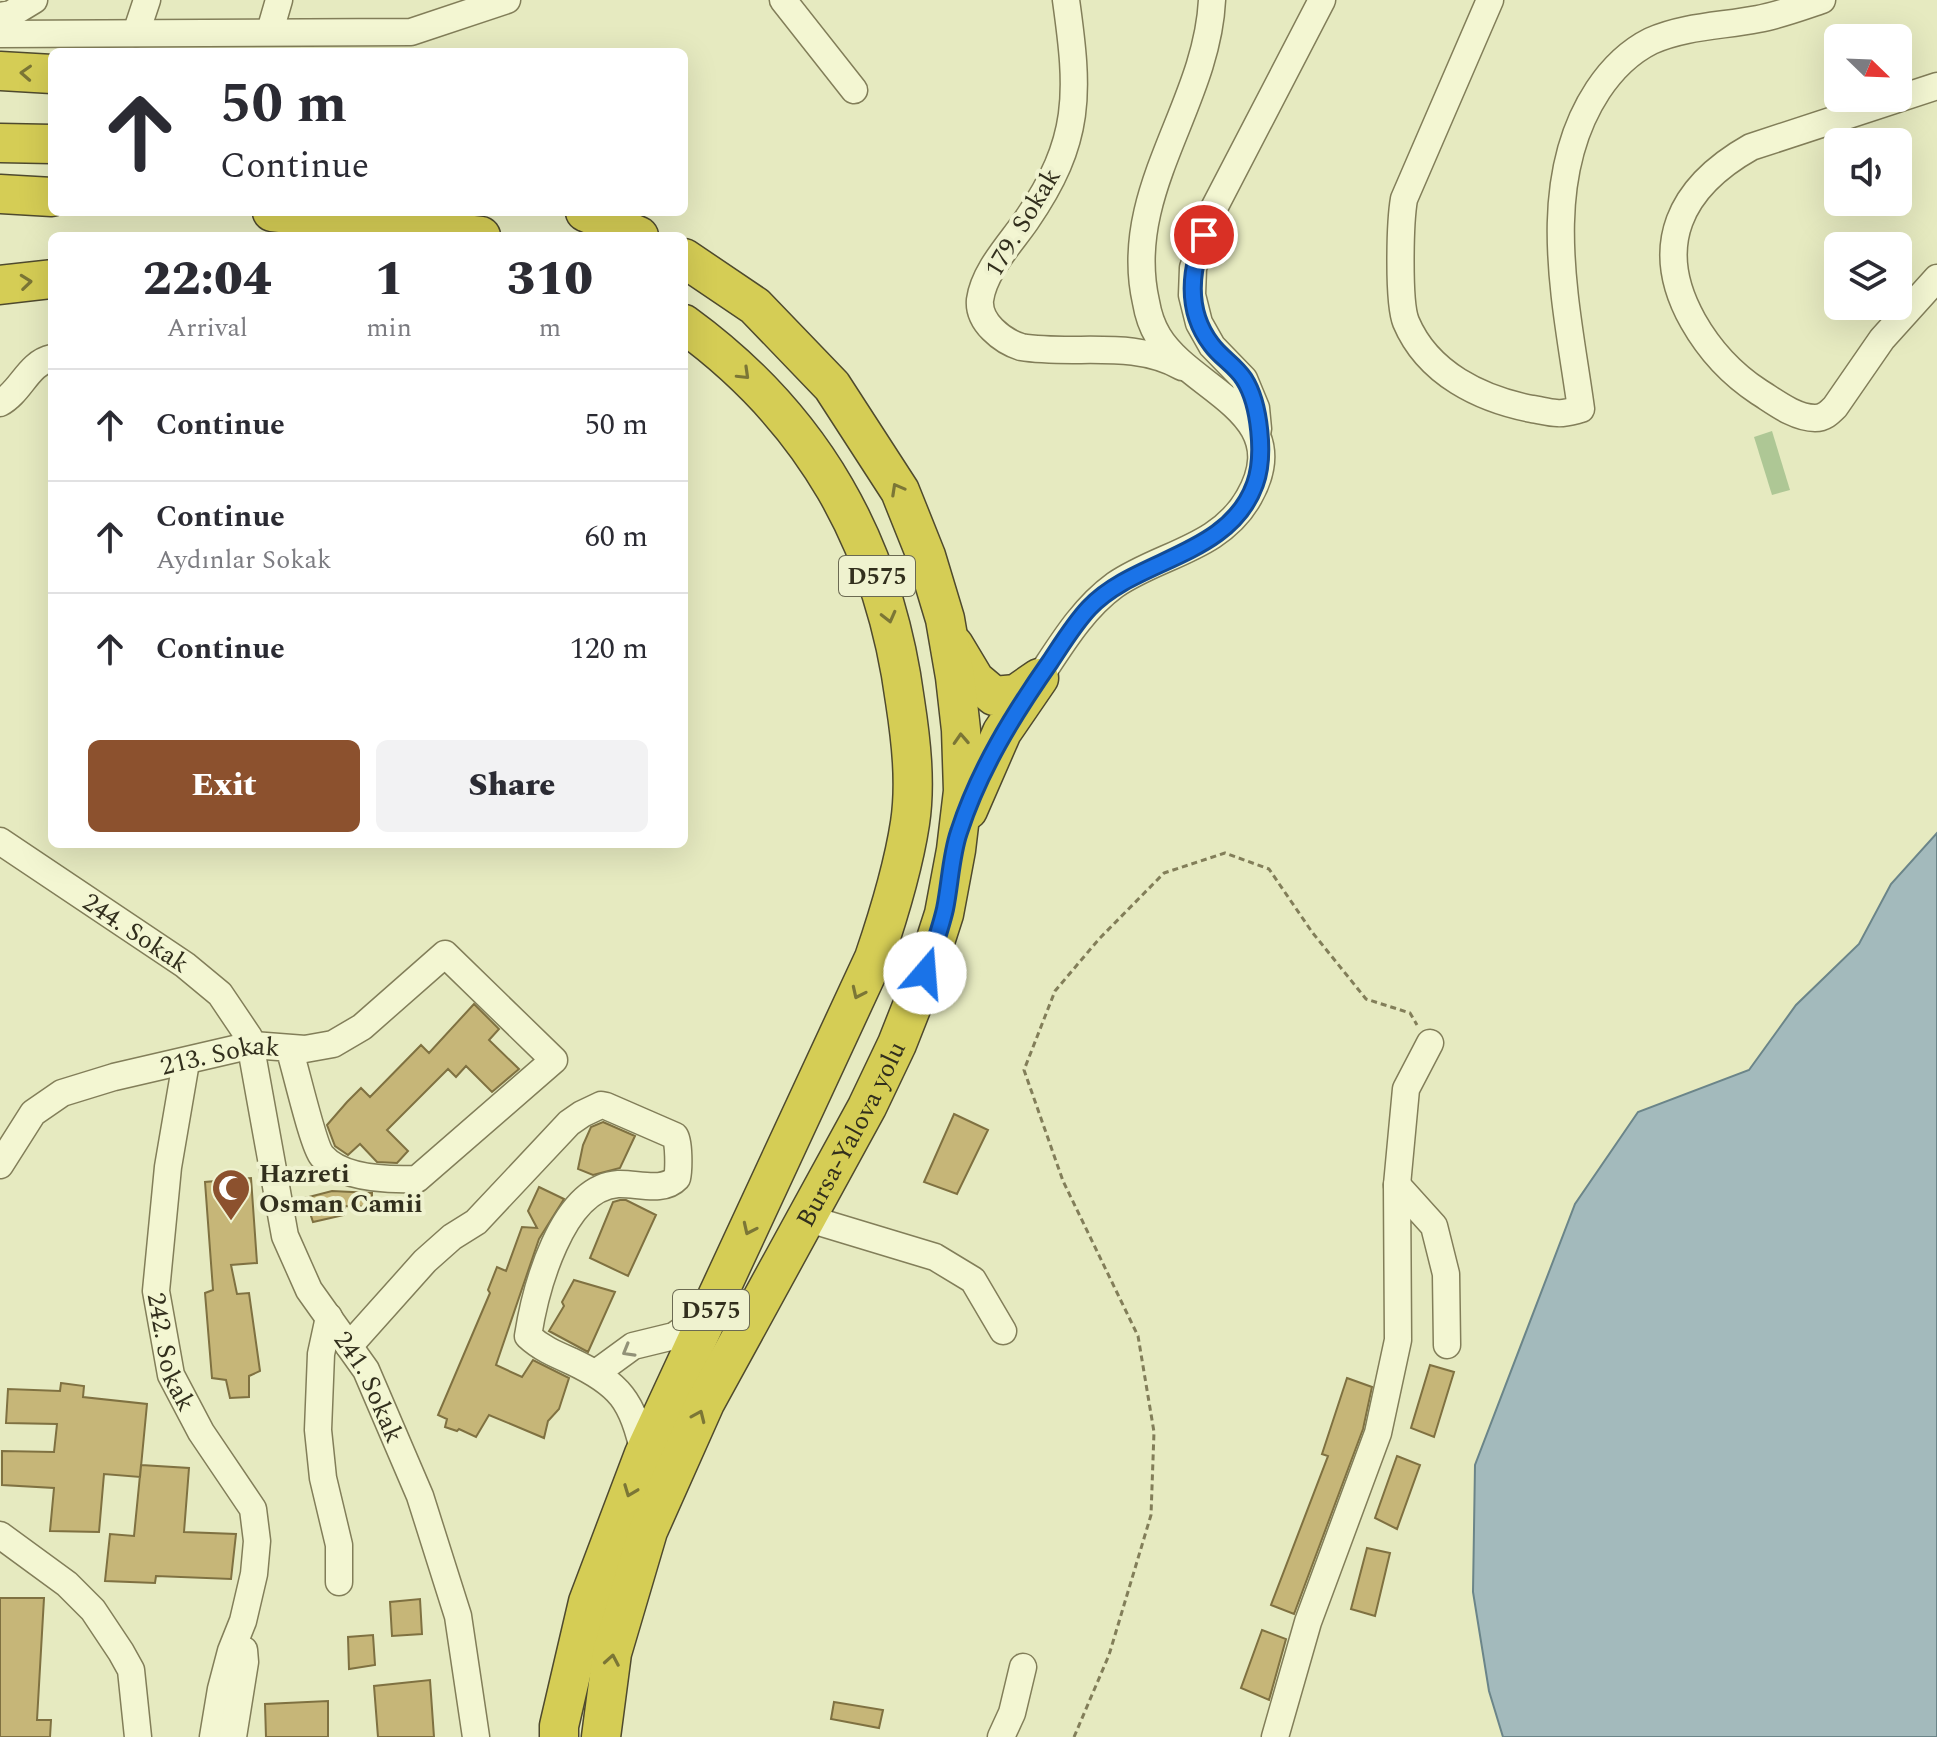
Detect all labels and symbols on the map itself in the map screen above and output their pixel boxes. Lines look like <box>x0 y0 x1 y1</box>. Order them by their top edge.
north arrow <box>1824 24 1912 112</box>
one-way arrow <box>19 64 32 81</box>
street label: 179. Sokak <box>974 160 1071 285</box>
pin <box>1170 201 1238 269</box>
one-way arrow <box>20 274 33 291</box>
one-way arrow <box>734 364 749 378</box>
one-way arrow <box>892 483 907 497</box>
road number: D575 <box>839 556 915 596</box>
one-way arrow <box>880 610 897 624</box>
one-way arrow <box>953 732 970 745</box>
street label: 244. Sokak <box>74 883 197 984</box>
position arrow <box>883 931 967 1015</box>
one-way arrow <box>852 985 868 999</box>
street label: 213. Sokak <box>156 1026 281 1087</box>
street label: Bursa-Yalova yolu <box>786 1034 917 1235</box>
place label: Hazreti Osman Camii <box>259 1154 423 1224</box>
mosque icon: Hazreti Osman Camii <box>210 1167 252 1222</box>
one-way arrow <box>743 1221 759 1235</box>
street label: 242. Sokak <box>136 1290 206 1419</box>
road number: D575 <box>673 1290 749 1330</box>
street label: 241. Sokak <box>323 1323 414 1449</box>
one-way arrow <box>622 1341 637 1357</box>
one-way arrow <box>690 1410 706 1424</box>
one-way arrow <box>623 1483 640 1497</box>
one-way arrow <box>602 1653 619 1667</box>

